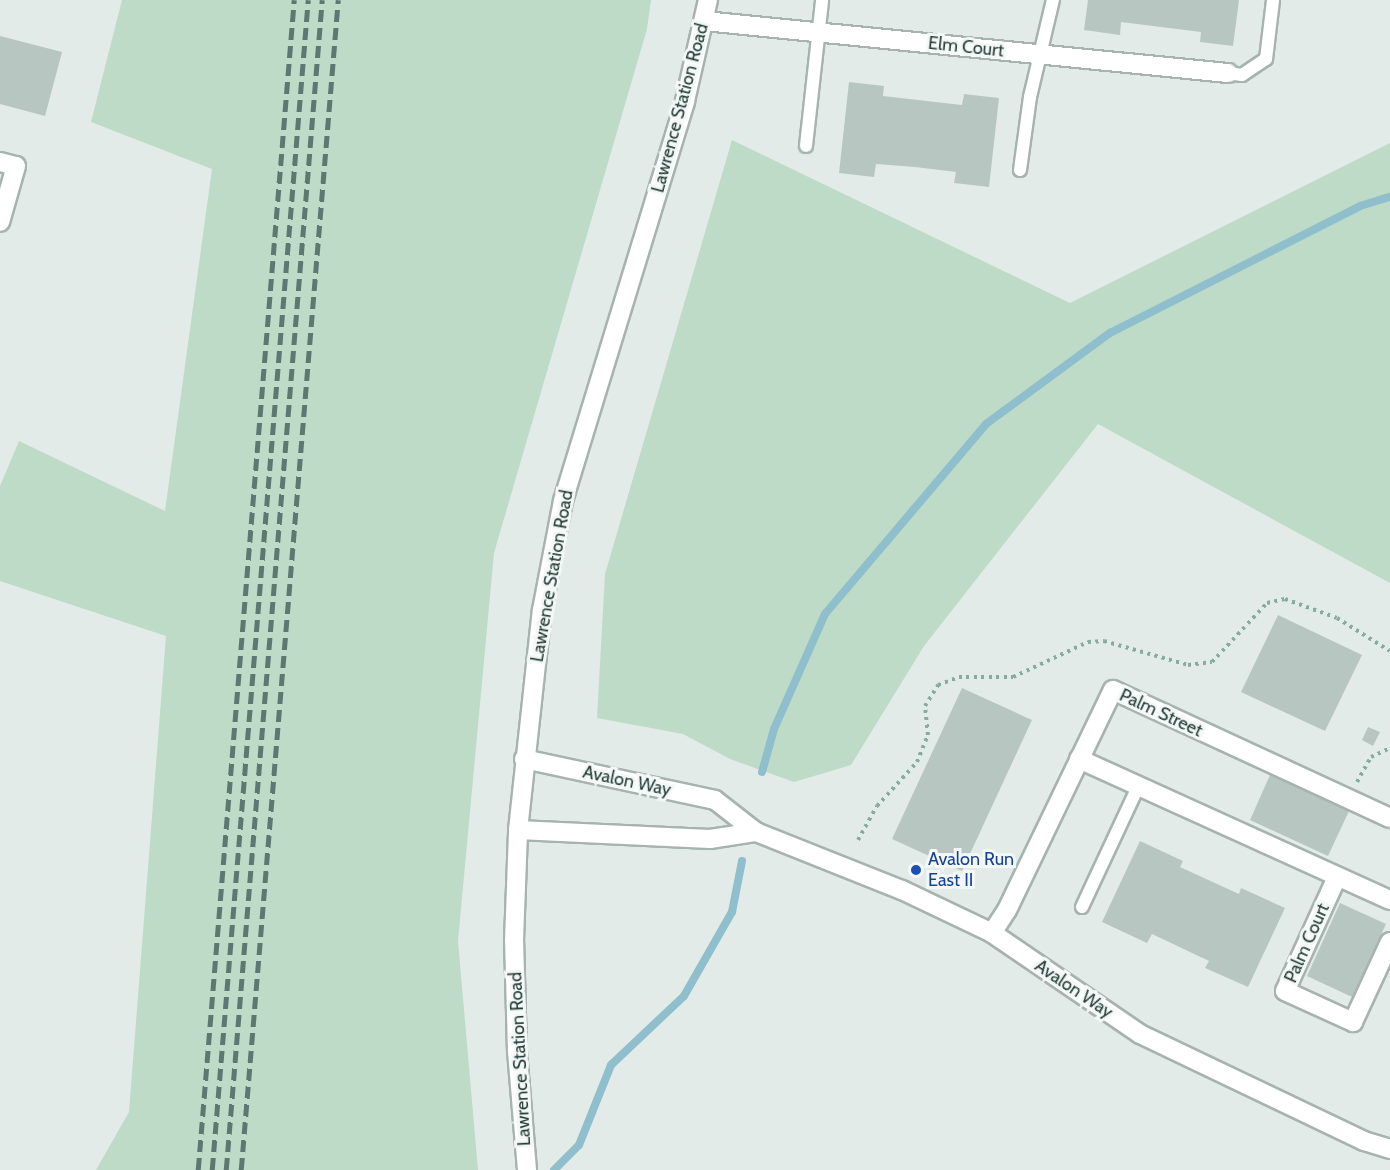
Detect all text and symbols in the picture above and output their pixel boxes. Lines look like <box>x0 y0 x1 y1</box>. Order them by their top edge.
street label: Lawrence Station Road <box>647 21 713 195</box>
street label: Elm Court <box>927 32 1005 62</box>
street label: Lawrence Station Road <box>526 488 578 664</box>
street label: Palm Street <box>1116 684 1206 742</box>
street label: Avalon Way <box>581 761 673 801</box>
place label: Avalon Run East II <box>928 849 1014 892</box>
marker: Avalon Run East II <box>909 863 923 877</box>
street label: Palm Court <box>1280 900 1334 986</box>
street label: Avalon Way <box>1031 955 1117 1023</box>
street label: Lawrence Station Road <box>505 971 535 1147</box>

